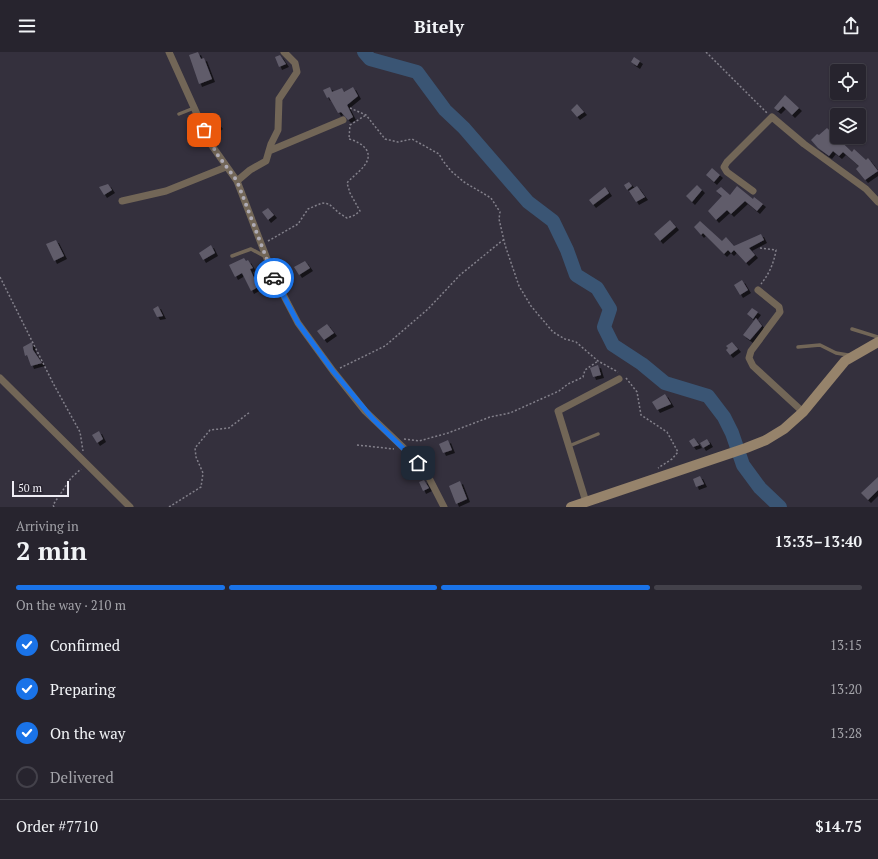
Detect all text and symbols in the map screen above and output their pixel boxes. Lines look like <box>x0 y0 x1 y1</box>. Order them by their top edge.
text: Bitely <box>414 14 464 38</box>
icon: menu <box>16 15 38 37</box>
icon: share <box>840 15 862 37</box>
map controls <box>830 64 866 144</box>
button: locate <box>830 64 866 100</box>
button: layers <box>830 108 866 144</box>
pin <box>187 113 221 147</box>
icon: bag <box>193 119 215 141</box>
courier <box>254 258 294 298</box>
icon: car <box>263 267 285 289</box>
pin <box>401 446 435 480</box>
icon: home <box>407 452 429 474</box>
scale bar <box>12 479 69 498</box>
text: 50 m <box>18 481 42 495</box>
text: Arriving in <box>16 517 79 535</box>
text: 13:35–13:40 <box>775 531 862 551</box>
text: 2 min <box>16 533 87 567</box>
text: On the way · 210 m <box>16 596 126 614</box>
icon: check <box>16 634 38 656</box>
text: Confirmed <box>50 635 120 655</box>
text: 13:15 <box>830 636 862 654</box>
icon: check <box>16 678 38 700</box>
text: Preparing <box>50 679 115 699</box>
text: 13:20 <box>830 680 862 698</box>
icon: check <box>16 722 38 744</box>
text: On the way <box>50 723 125 743</box>
text: 13:28 <box>830 724 862 742</box>
text: Delivered <box>50 767 114 787</box>
text: Order #7710 <box>16 816 98 836</box>
text: $14.75 <box>815 816 862 836</box>

